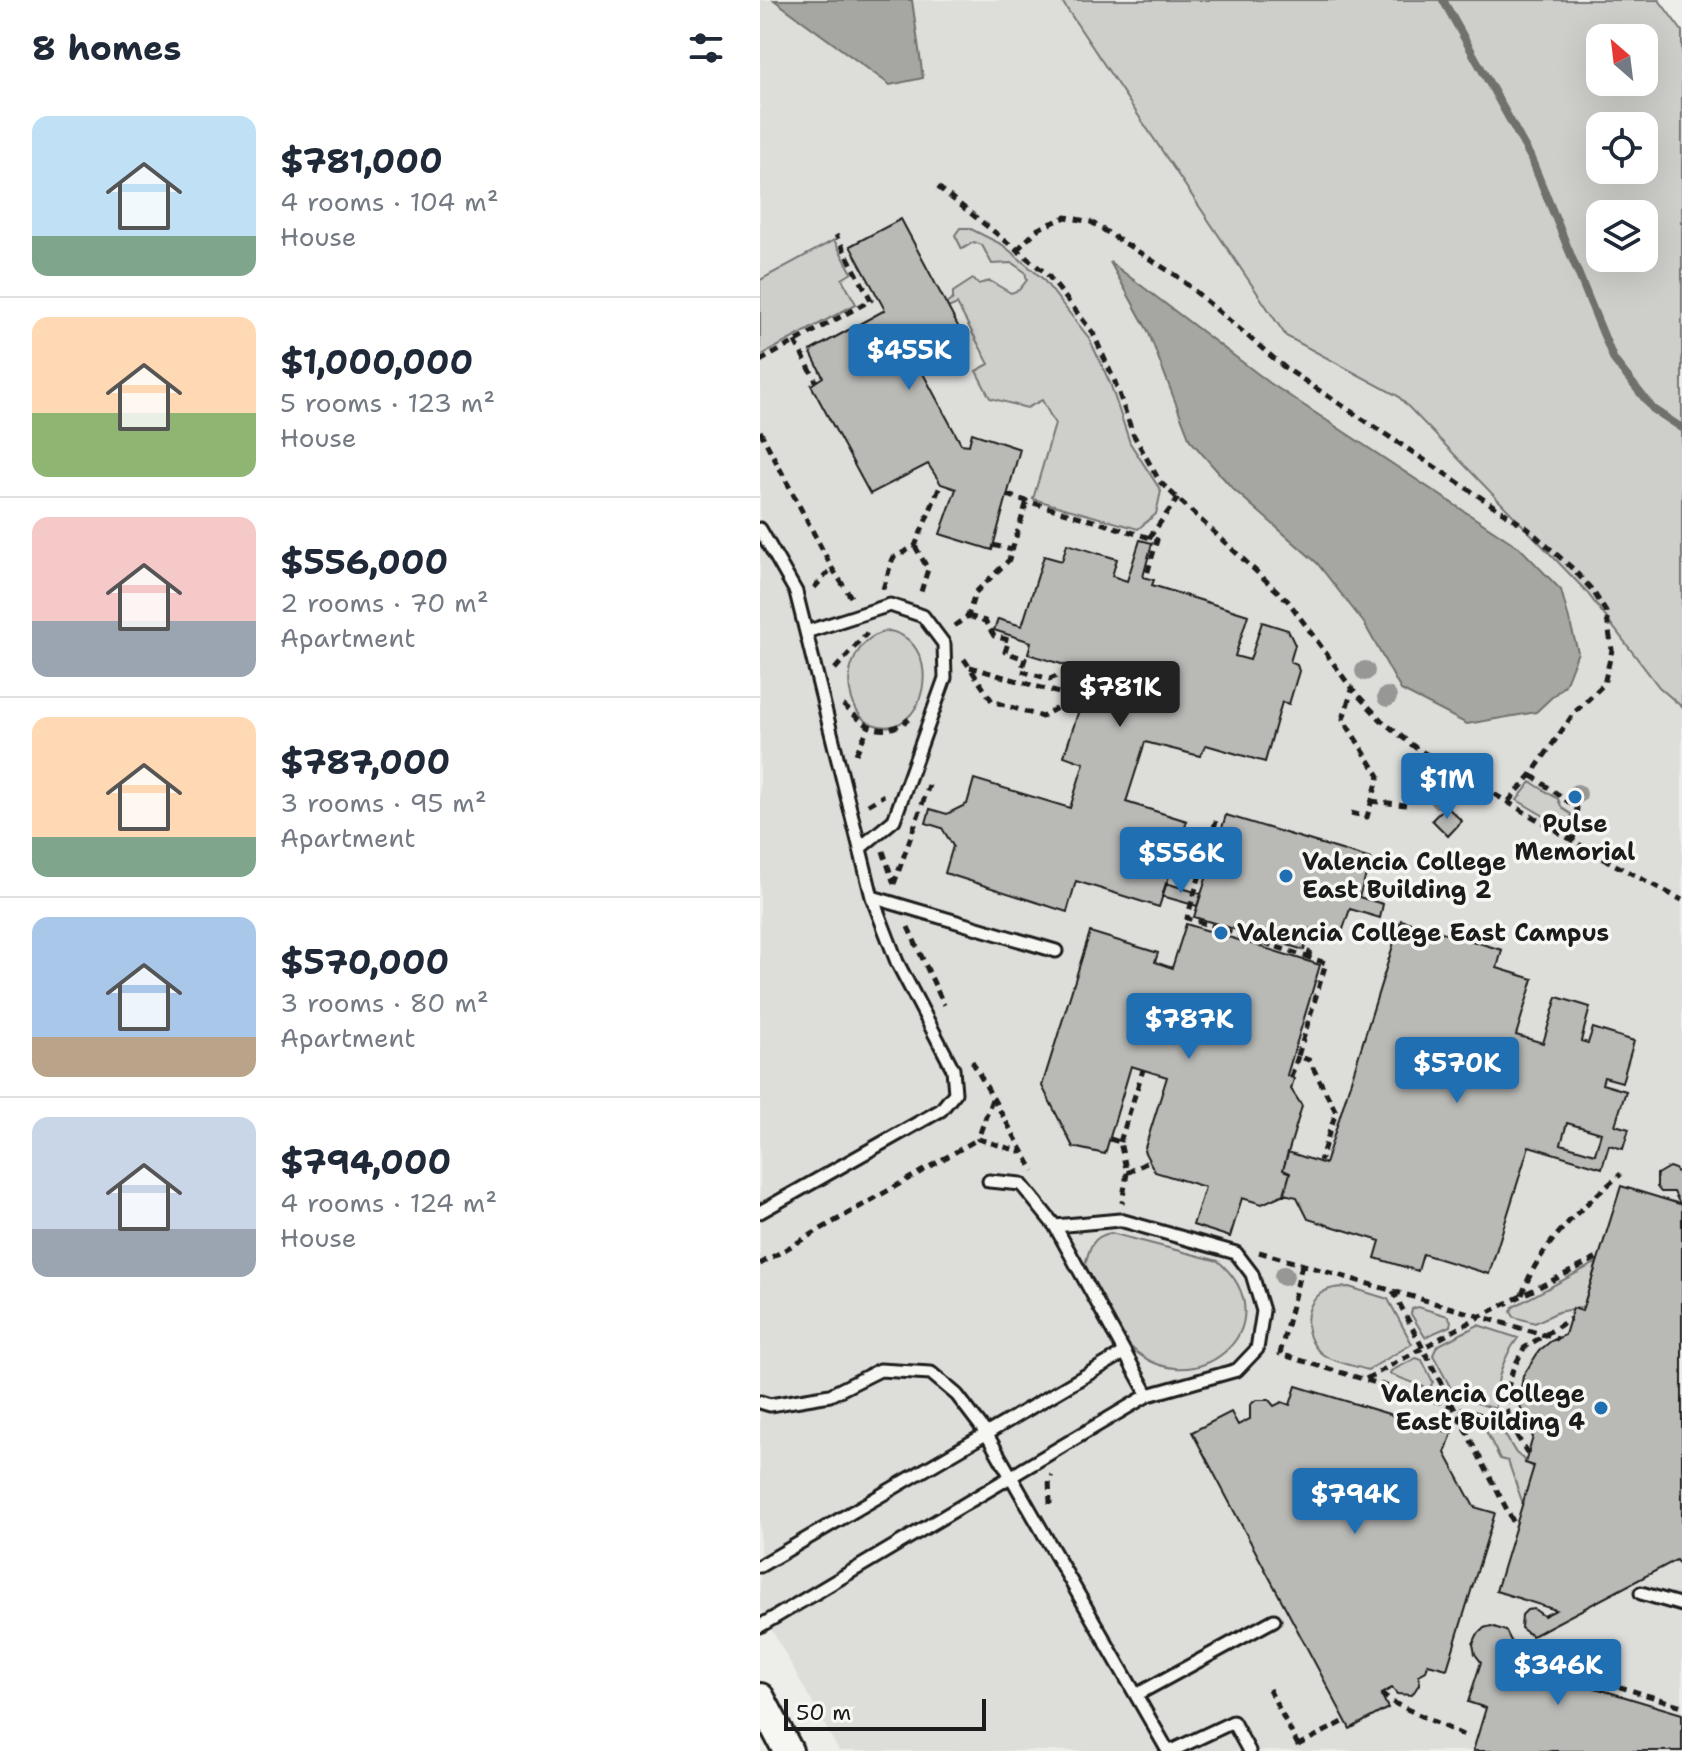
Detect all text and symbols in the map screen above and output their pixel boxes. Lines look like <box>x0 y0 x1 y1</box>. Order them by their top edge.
north arrow <box>1586 24 1658 96</box>
map controls <box>1586 24 1658 272</box>
text: 8 homes <box>32 25 181 71</box>
icon: filters <box>684 26 728 70</box>
button: locate <box>1586 112 1658 184</box>
text: $781,000 <box>280 138 443 184</box>
icon: home <box>96 148 192 244</box>
text: 4 rooms · 104 m² <box>280 184 499 219</box>
button: layers <box>1586 200 1658 272</box>
text: House <box>280 219 356 254</box>
pin: $455K <box>853 324 965 392</box>
text: $455K <box>866 332 952 367</box>
text: $1,000,000 <box>280 339 473 385</box>
icon: home <box>96 349 192 445</box>
text: 5 rooms · 123 m² <box>280 385 495 420</box>
text: House <box>280 420 356 455</box>
text: $556,000 <box>280 539 448 585</box>
icon: home <box>96 549 192 645</box>
text: 2 rooms · 70 m² <box>280 585 489 620</box>
text: Apartment <box>280 620 416 655</box>
pin: $781K <box>1064 661 1176 729</box>
text: $781K <box>1079 669 1161 704</box>
text: $787,000 <box>280 739 450 785</box>
icon: home <box>96 749 192 845</box>
pin: $1M <box>1408 753 1486 821</box>
text: $1M <box>1419 761 1475 796</box>
text: 3 rooms · 95 m² <box>280 785 487 820</box>
marker: Pulse Memorial <box>1566 788 1584 806</box>
place label: Pulse Memorial <box>1515 808 1635 868</box>
text: Apartment <box>280 820 416 855</box>
pin: $556K <box>1125 827 1237 895</box>
text: $556K <box>1138 835 1224 870</box>
place label: Valencia College East Building 2 <box>1302 846 1506 906</box>
marker: Valencia College East Building 2 <box>1277 867 1295 885</box>
place label: Valencia College East Campus <box>1237 917 1609 949</box>
marker: Valencia College East Campus <box>1212 924 1230 942</box>
text: $570,000 <box>280 939 449 985</box>
icon: home <box>96 949 192 1045</box>
text: 3 rooms · 80 m² <box>280 985 489 1020</box>
pin: $787K <box>1133 993 1245 1061</box>
text: $787K <box>1144 1001 1234 1036</box>
text: Apartment <box>280 1020 416 1055</box>
pin: $570K <box>1401 1037 1513 1105</box>
text: $570K <box>1413 1045 1501 1080</box>
text: $794,000 <box>280 1139 451 1185</box>
icon: home <box>96 1149 192 1245</box>
text: 4 rooms · 124 m² <box>280 1185 497 1220</box>
text: House <box>280 1220 356 1255</box>
place label: Valencia College East Building 4 <box>1381 1378 1585 1438</box>
marker: Valencia College East Building 4 <box>1592 1399 1610 1417</box>
pin: $794K <box>1299 1468 1411 1536</box>
text: $794K <box>1310 1476 1400 1511</box>
pin: $346K <box>1502 1639 1614 1707</box>
text: $346K <box>1513 1647 1603 1682</box>
scale bar <box>784 1695 986 1731</box>
text: 50 m <box>796 1698 851 1727</box>

